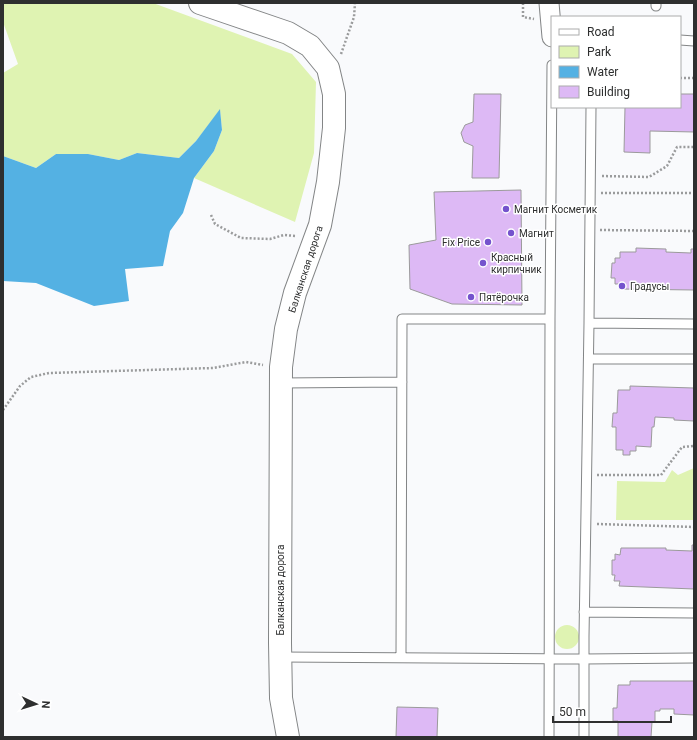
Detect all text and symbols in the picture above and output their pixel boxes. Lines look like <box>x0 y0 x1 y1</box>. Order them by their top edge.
legend <box>551 16 681 108</box>
text: Road <box>587 25 615 39</box>
text: Park <box>587 45 612 59</box>
text: Water <box>587 65 618 79</box>
text: Building <box>587 85 630 99</box>
marker: Магнит Косметик <box>501 204 511 214</box>
place label: Магнит Косметик <box>514 204 598 215</box>
street label: Балканская дорога <box>286 224 325 314</box>
marker: Магнит <box>506 228 516 238</box>
place label: Магнит <box>519 228 554 239</box>
place label: Fix Price <box>442 237 480 248</box>
marker: Fix Price <box>483 237 493 247</box>
place label: Красный кирпичник <box>491 252 542 275</box>
marker: Красный кирпичник <box>478 258 488 268</box>
marker: Градусы <box>617 281 627 291</box>
place label: Градусы <box>630 281 669 292</box>
marker: Пятёрочка <box>466 292 476 302</box>
place label: Пятёрочка <box>479 292 529 303</box>
street label: Балканская дорога <box>275 545 286 635</box>
north arrow <box>16 684 56 724</box>
scale bar <box>553 698 671 724</box>
text: N <box>39 700 52 709</box>
text: 50 m <box>559 705 586 719</box>

